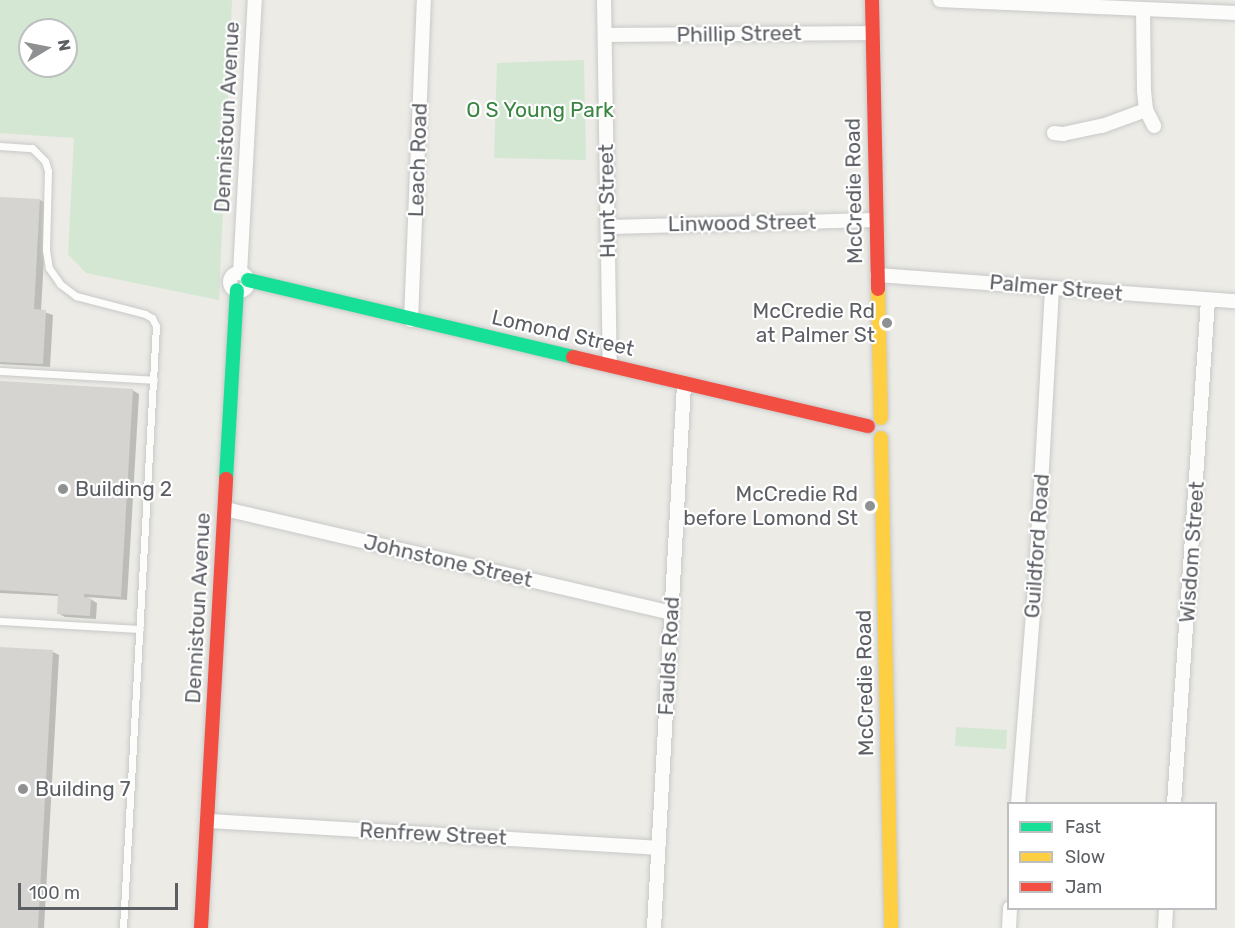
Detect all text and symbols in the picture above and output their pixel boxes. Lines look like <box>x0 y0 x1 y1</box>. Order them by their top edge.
north arrow <box>18 18 78 78</box>
street label: Phillip Street <box>676 20 802 48</box>
street label: Dennistoun Avenue <box>209 21 245 213</box>
text: N <box>54 38 75 52</box>
park label: O S Young Park <box>466 97 614 123</box>
street label: Leach Road <box>403 102 433 218</box>
street label: McCredie Road <box>840 118 868 264</box>
street label: Hunt Street <box>593 144 621 258</box>
street label: Linwood Street <box>668 209 816 237</box>
street label: Palmer Street <box>988 270 1124 306</box>
place label: McCredie Rd at Palmer St <box>753 298 875 348</box>
street label: Lomond Street <box>489 304 637 362</box>
marker: McCredie Rd at Palmer St <box>880 316 894 330</box>
street label: Guildford Road <box>1019 473 1055 619</box>
place label: Building 2 <box>75 476 172 502</box>
street label: Wisdom Street <box>1174 480 1210 624</box>
place label: McCredie Rd before Lomond St <box>683 481 858 531</box>
marker: Building 2 <box>56 482 70 496</box>
marker: McCredie Rd before Lomond St <box>863 499 877 513</box>
street label: Dennistoun Avenue <box>180 512 216 704</box>
street label: Johnstone Street <box>361 529 535 593</box>
street label: Faulds Road <box>653 596 685 716</box>
street label: McCredie Road <box>851 610 879 756</box>
place label: Building 7 <box>35 776 131 802</box>
marker: Building 7 <box>16 782 30 796</box>
legend <box>1007 802 1217 910</box>
text: Fast <box>1065 816 1101 838</box>
street label: Renfrew Street <box>358 818 508 850</box>
text: Slow <box>1065 846 1105 868</box>
scale bar <box>21 871 182 909</box>
text: Jam <box>1065 876 1102 898</box>
text: 100 m <box>29 882 80 904</box>

